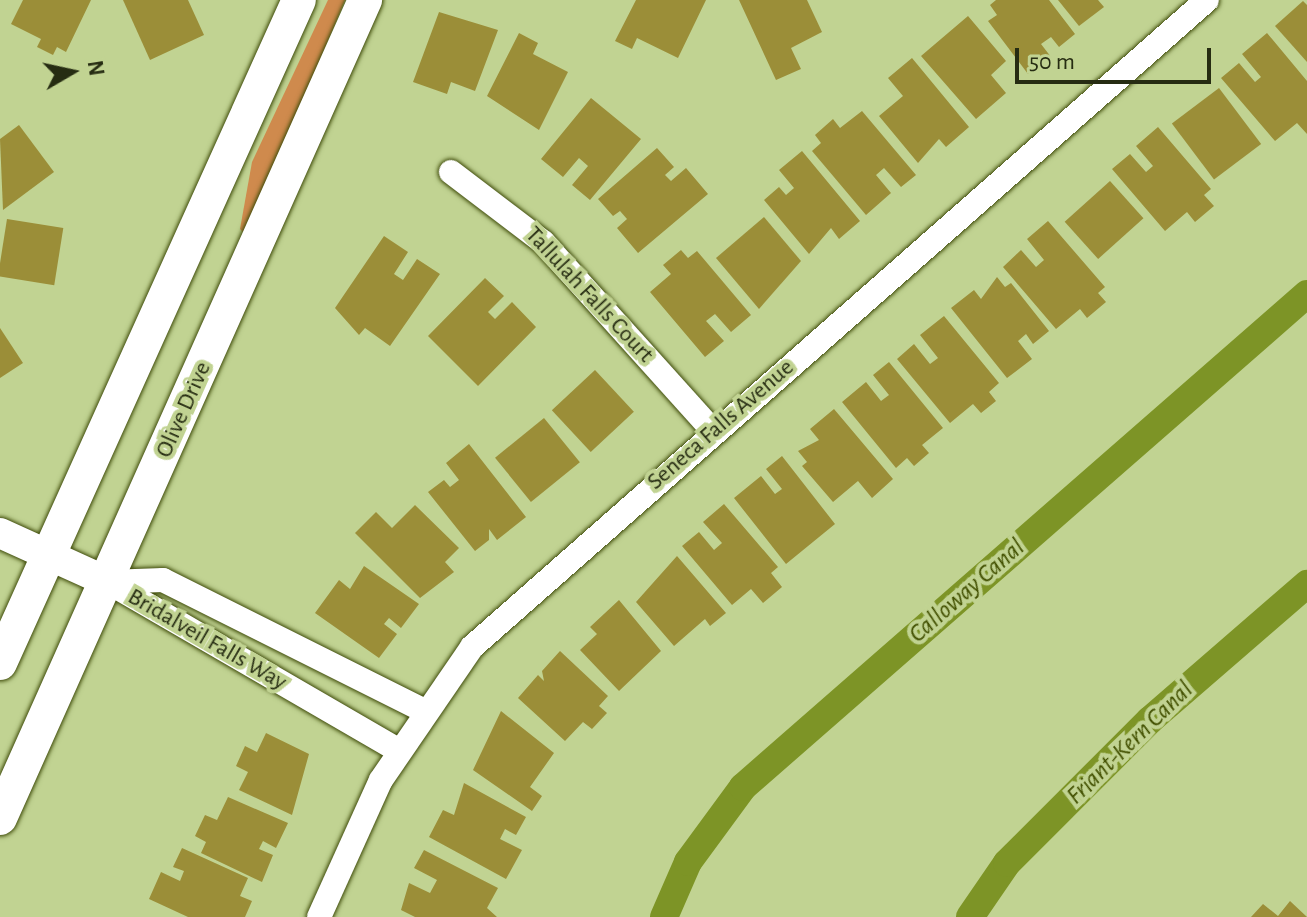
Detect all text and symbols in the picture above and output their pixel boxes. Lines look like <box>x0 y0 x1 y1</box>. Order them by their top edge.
north arrow <box>32 32 112 112</box>
scale bar <box>1019 32 1215 82</box>
text: 50 m <box>1029 50 1075 74</box>
text: N <box>84 59 108 78</box>
street label: Tallulah Falls Court <box>519 221 659 369</box>
street label: Seneca Falls Avenue <box>642 353 800 497</box>
street label: Olive Drive <box>150 358 218 462</box>
water label: Calloway Canal <box>903 532 1031 650</box>
street label: Bridalveil Falls Way <box>122 583 292 697</box>
water label: Friant-Kern Canal <box>1060 675 1200 811</box>

